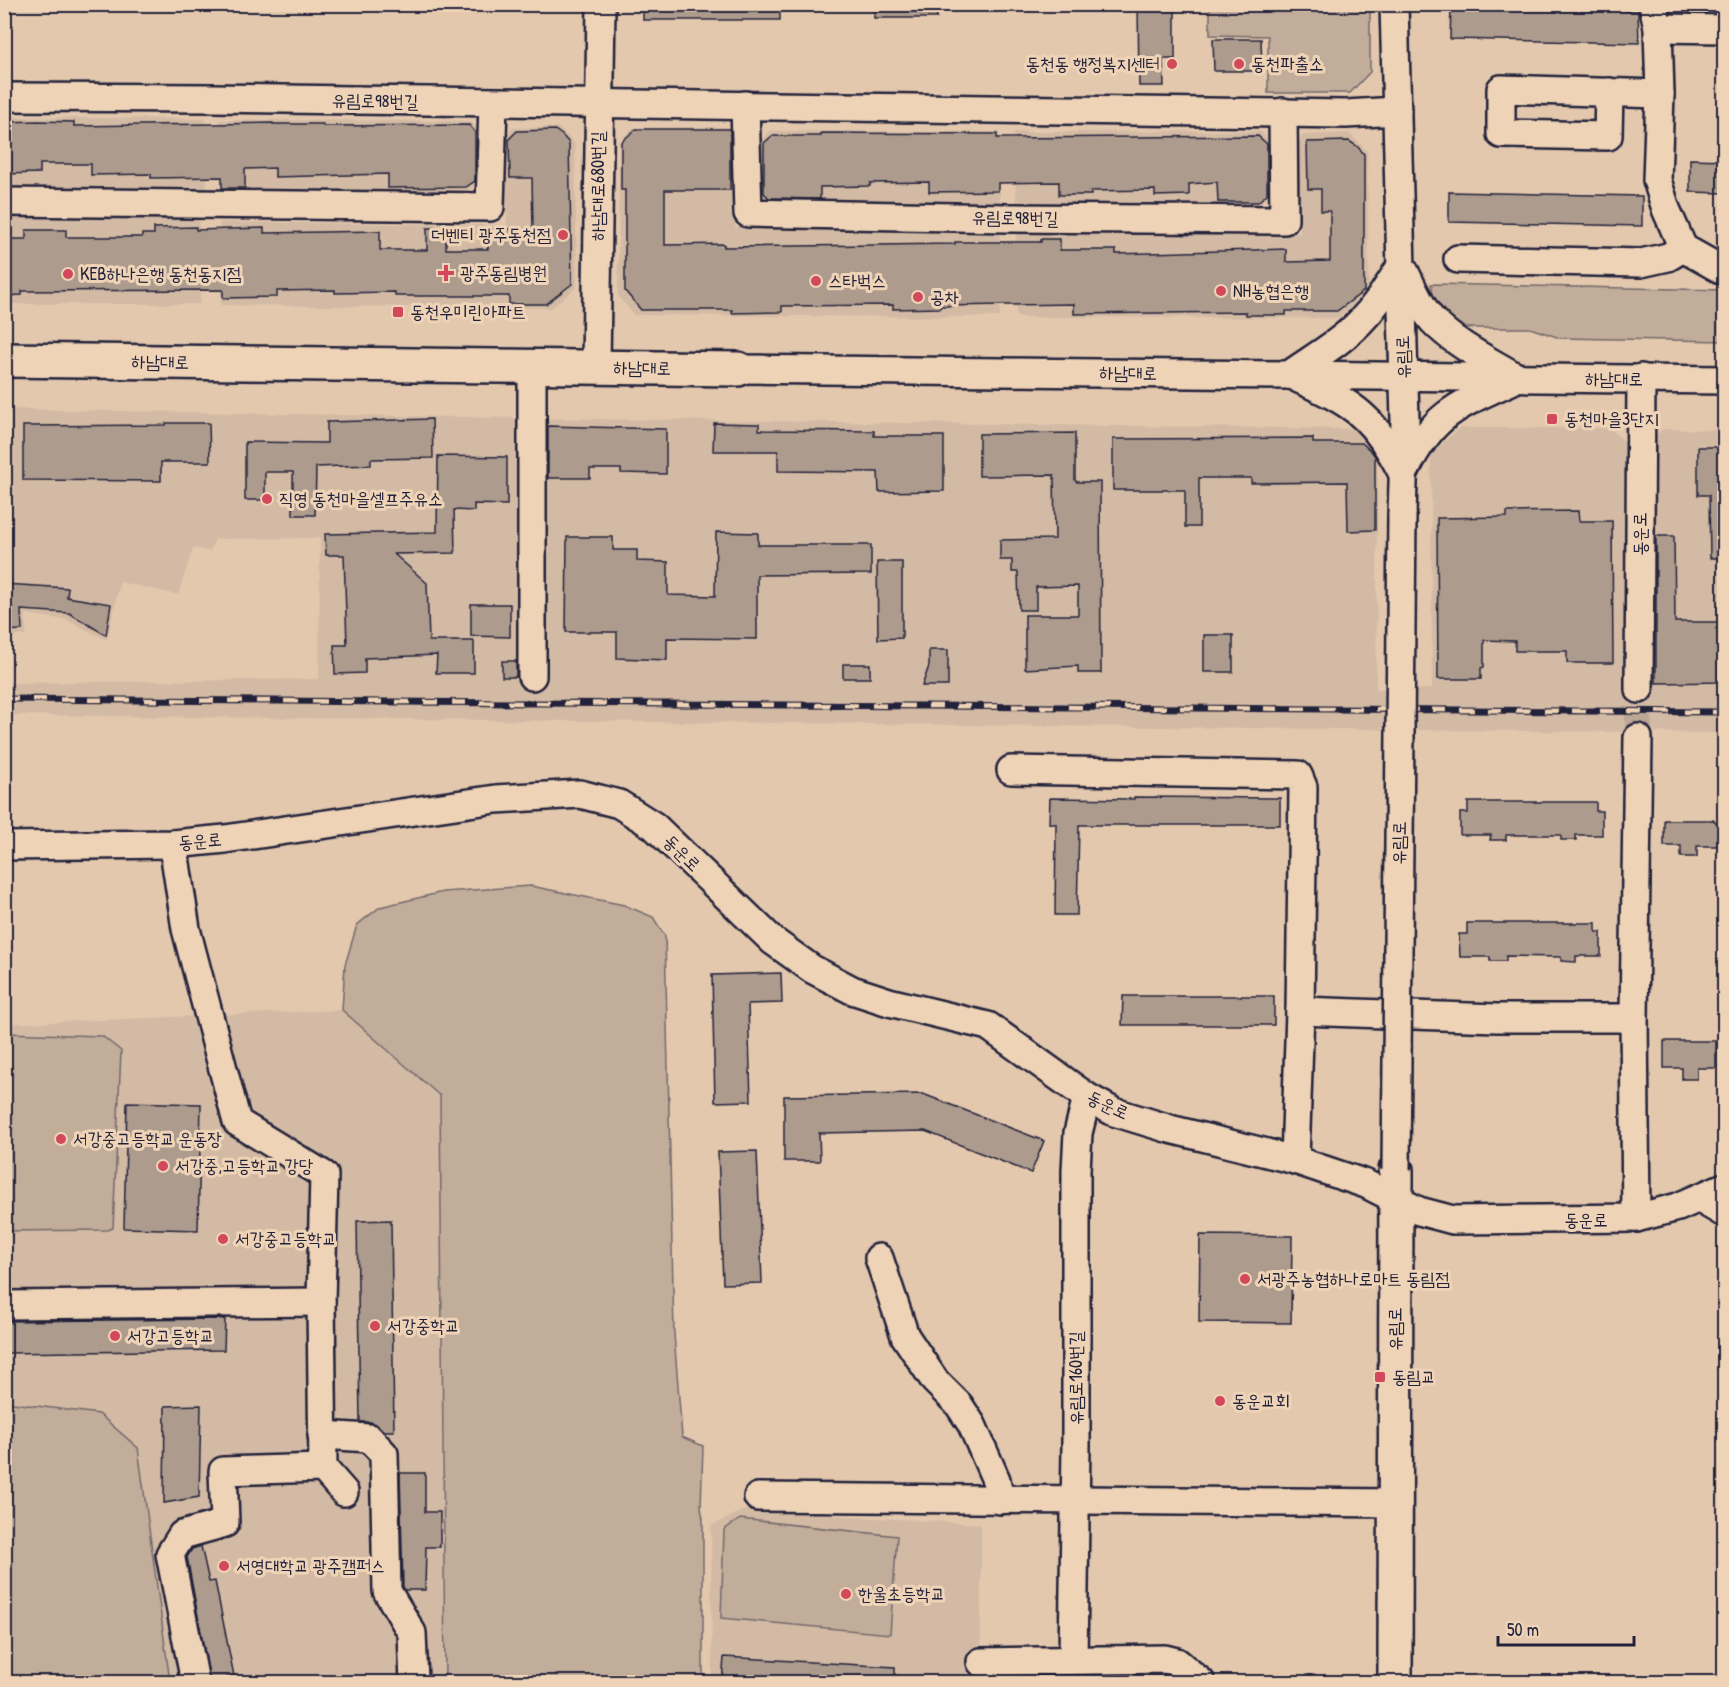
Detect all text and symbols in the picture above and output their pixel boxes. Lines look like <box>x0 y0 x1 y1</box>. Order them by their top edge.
place label: 동천동 행정복지센터 <box>1026 51 1160 76</box>
place label: 동천파출소 <box>1251 51 1323 76</box>
marker: 동천동 행정복지센터 <box>1165 57 1179 71</box>
marker: 동천파출소 <box>1232 57 1246 71</box>
street label: 유림로98번길 <box>331 87 419 114</box>
street label: 하남대로680번길 <box>585 131 610 241</box>
street label: 유림로98번길 <box>971 204 1059 231</box>
place label: 더벤티 광주동천점 <box>431 222 552 247</box>
marker: 더벤티 광주동천점 <box>556 228 570 242</box>
place label: 광주동림병원 <box>460 260 547 285</box>
place label: KEB하나은행 동천동지점 <box>80 261 242 286</box>
marker: 광주동림병원 <box>437 264 455 282</box>
marker: KEB하나은행 동천동지점 <box>61 267 75 281</box>
place label: 스타벅스 <box>828 268 886 293</box>
marker: 스타벅스 <box>809 274 823 288</box>
place label: NH농협은행 <box>1233 278 1309 303</box>
place label: 공차 <box>930 284 959 309</box>
marker: NH농협은행 <box>1214 284 1228 298</box>
marker: 공차 <box>911 290 925 304</box>
place label: 동천우미린아파트 <box>410 299 526 324</box>
marker: 동천우미린아파트 <box>391 305 405 319</box>
street label: 유림로 <box>1390 335 1415 379</box>
street label: 하남대로 <box>131 348 189 375</box>
street label: 하남대로 <box>613 354 671 381</box>
street label: 하남대로 <box>1099 359 1157 386</box>
street label: 하남대로 <box>1585 366 1643 391</box>
place label: 동천마을3단지 <box>1564 406 1659 431</box>
marker: 동천마을3단지 <box>1545 412 1559 426</box>
place label: 직영 동천마을셀프주유소 <box>279 486 442 511</box>
marker: 직영 동천마을셀프주유소 <box>260 492 274 506</box>
street label: 동운로 <box>1627 512 1652 556</box>
street label: 유림로 <box>1386 821 1411 865</box>
street label: 동운로 <box>177 826 223 855</box>
street label: 동운로 <box>658 828 707 877</box>
street label: 동운로 <box>1083 1084 1133 1125</box>
place label: 서강중고등학교 운동장 <box>73 1126 222 1151</box>
marker: 서강중고등학교 운동장 <box>54 1132 68 1146</box>
place label: 서강중,고등학교 강당 <box>175 1153 314 1178</box>
marker: 서강중,고등학교 강당 <box>156 1159 170 1173</box>
street label: 동운로 <box>1564 1207 1608 1232</box>
place label: 서강중고등학교 <box>235 1226 336 1251</box>
marker: 서강중고등학교 <box>216 1232 230 1246</box>
place label: 서광주농협하나로마트 동림점 <box>1257 1266 1450 1291</box>
marker: 서광주농협하나로마트 동림점 <box>1238 1272 1252 1286</box>
street label: 유림로 <box>1382 1307 1407 1351</box>
place label: 서강중학교 <box>387 1313 459 1338</box>
marker: 서강중학교 <box>368 1319 382 1333</box>
place label: 서강고등학교 <box>127 1323 214 1348</box>
marker: 서강고등학교 <box>108 1329 122 1343</box>
street label: 유림로160번길 <box>1063 1330 1088 1425</box>
place label: 동림교 <box>1392 1364 1435 1389</box>
marker: 동림교 <box>1373 1370 1387 1384</box>
place label: 동운교회 <box>1232 1388 1290 1413</box>
marker: 동운교회 <box>1213 1394 1227 1408</box>
place label: 서영대학교 광주캠퍼스 <box>236 1553 385 1578</box>
marker: 서영대학교 광주캠퍼스 <box>217 1559 231 1573</box>
place label: 한울초등학교 <box>858 1581 945 1606</box>
marker: 한울초등학교 <box>839 1587 853 1601</box>
scale bar <box>1498 1609 1634 1647</box>
text: 50 m <box>1507 1617 1539 1642</box>

